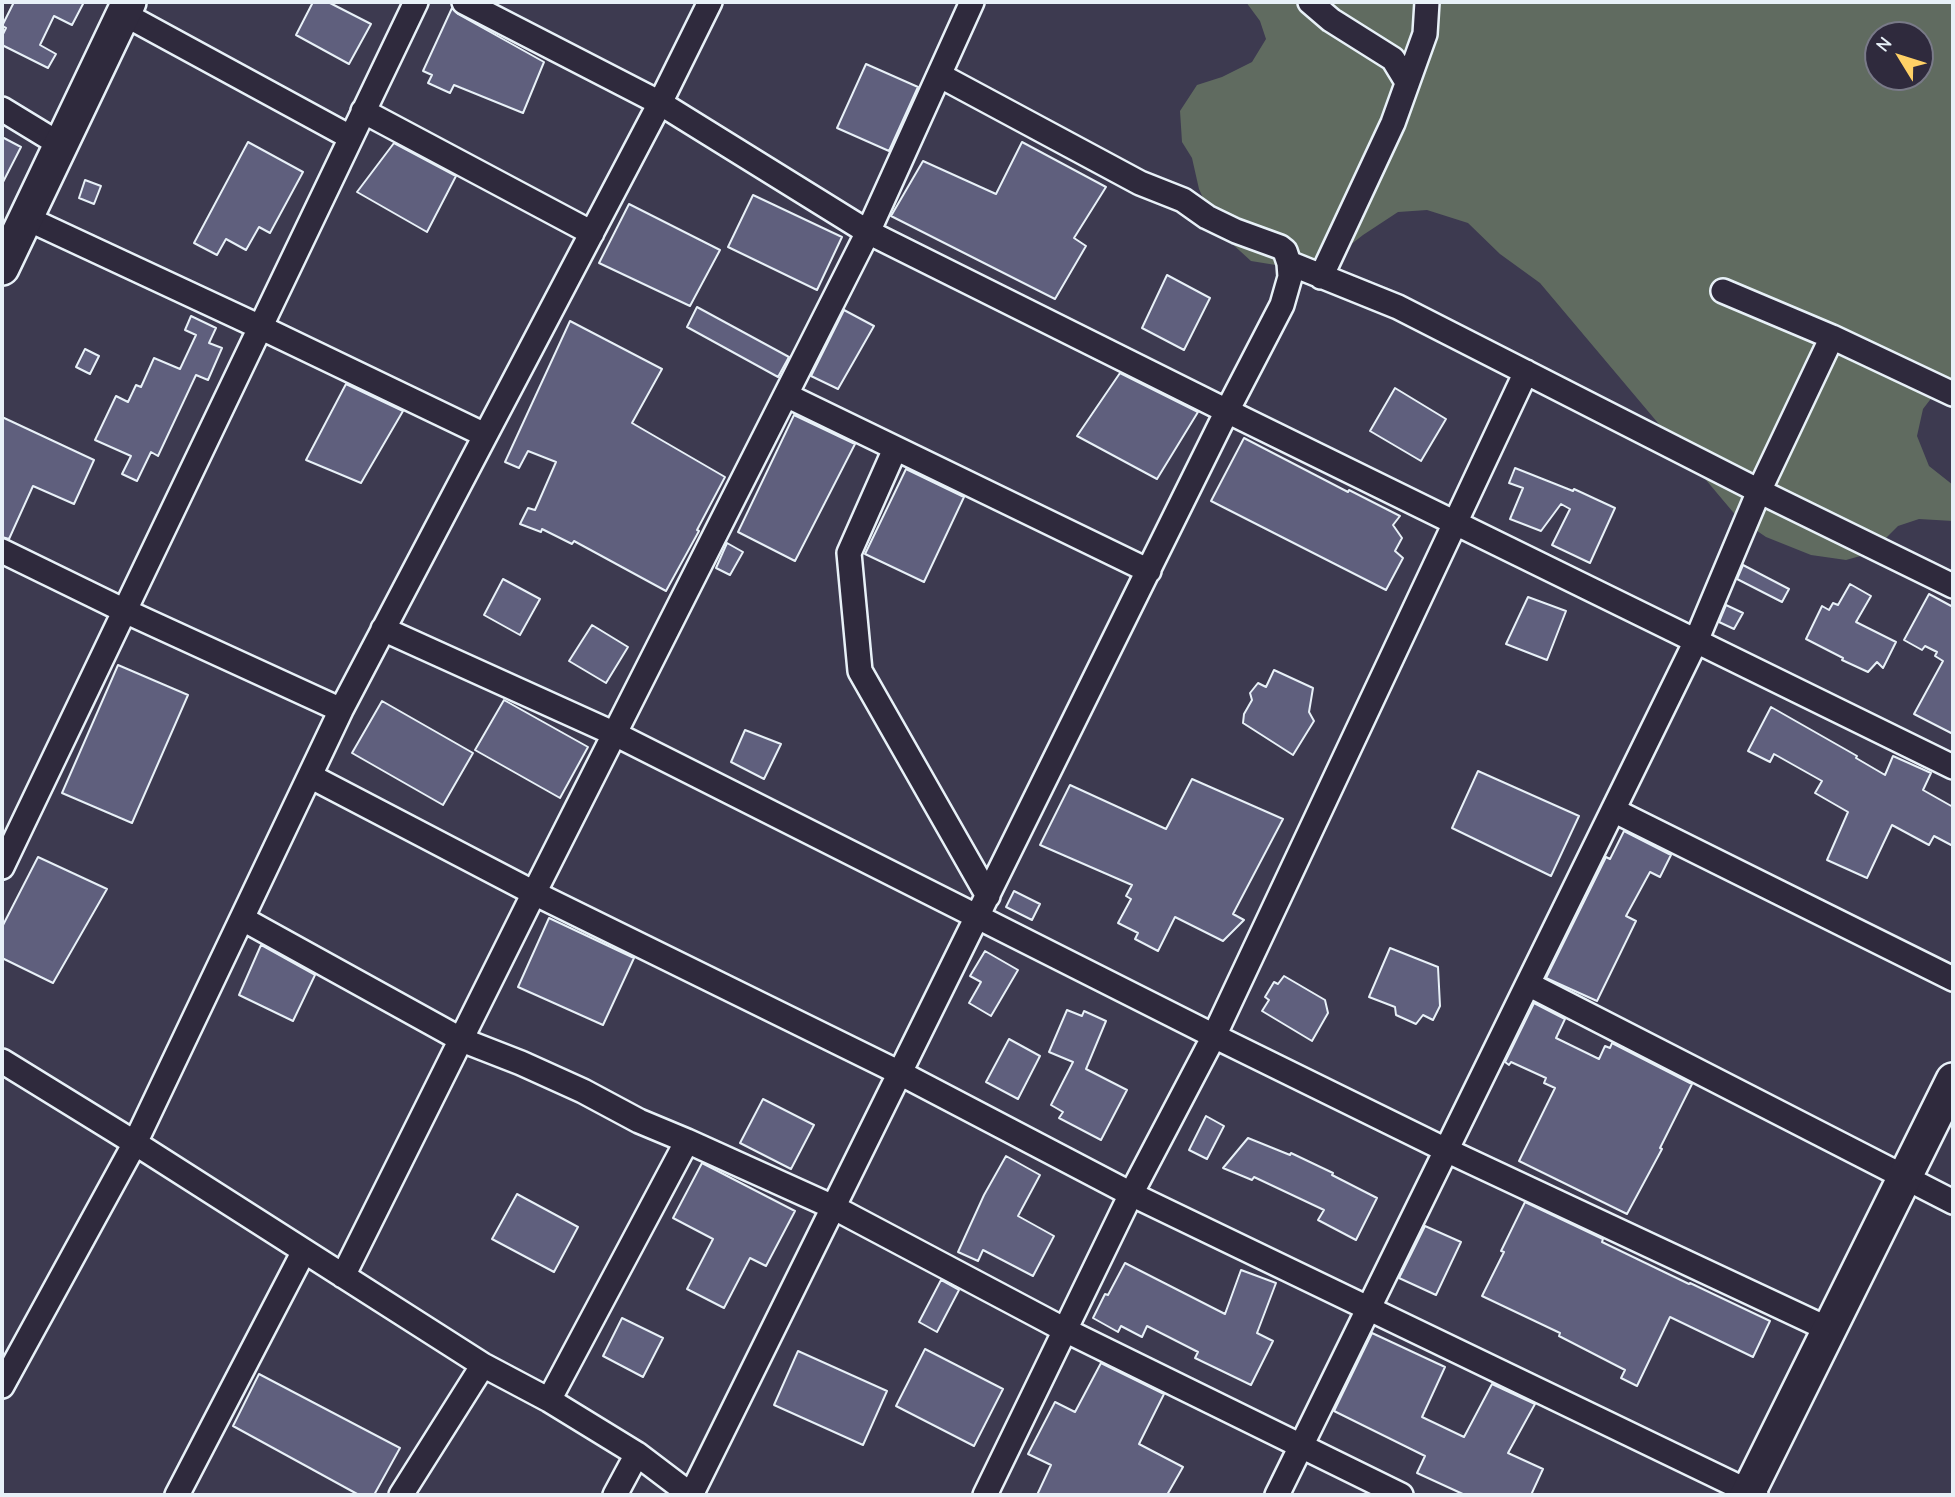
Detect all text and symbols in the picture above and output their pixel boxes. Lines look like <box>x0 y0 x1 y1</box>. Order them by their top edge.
north arrow <box>1864 21 1934 91</box>
text: N <box>1872 33 1897 56</box>

